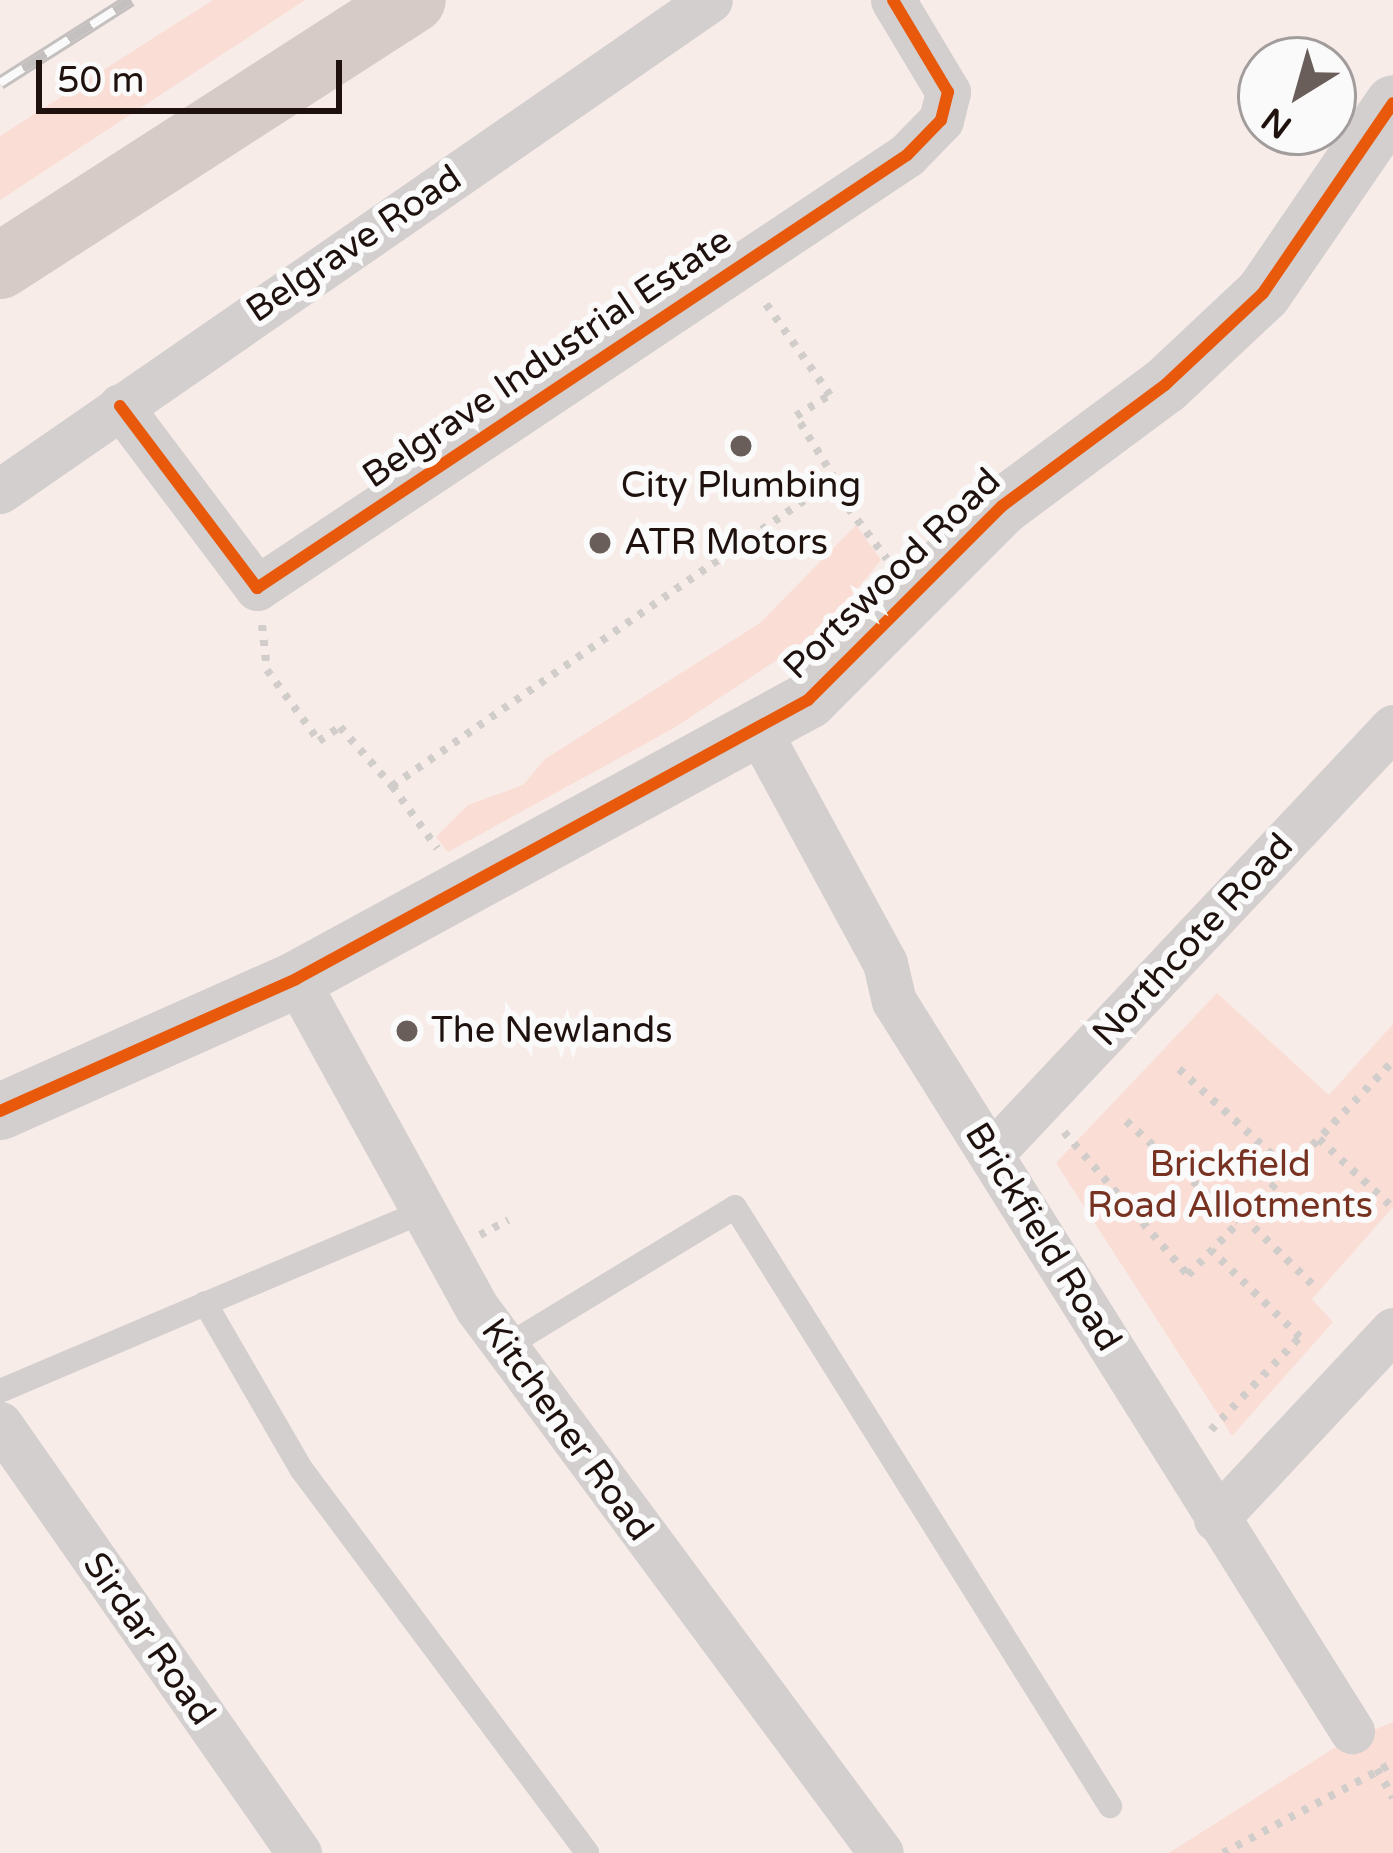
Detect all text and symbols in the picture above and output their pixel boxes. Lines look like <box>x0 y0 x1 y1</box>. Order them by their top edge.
scale bar <box>42 36 348 110</box>
north arrow <box>1237 36 1357 156</box>
text: 50 m <box>57 59 145 102</box>
text: N <box>1255 99 1299 146</box>
street label: Belgrave Road <box>238 156 470 332</box>
street label: Belgrave Industrial Estate <box>355 218 739 498</box>
marker: City Plumbing <box>728 433 754 459</box>
street label: Portswood Road <box>775 460 1009 688</box>
place label: City Plumbing <box>621 464 861 508</box>
place label: ATR Motors <box>624 521 828 565</box>
marker: ATR Motors <box>587 530 613 556</box>
street label: Northcote Road <box>1084 825 1302 1055</box>
place label: The Newlands <box>431 1009 673 1053</box>
marker: The Newlands <box>394 1018 420 1044</box>
street label: Brickfield Road <box>956 1115 1130 1359</box>
park label: Brickfield Road Allotments <box>1087 1142 1373 1227</box>
street label: Kitchener Road <box>472 1311 662 1549</box>
street label: Sirdar Road <box>74 1544 224 1734</box>

